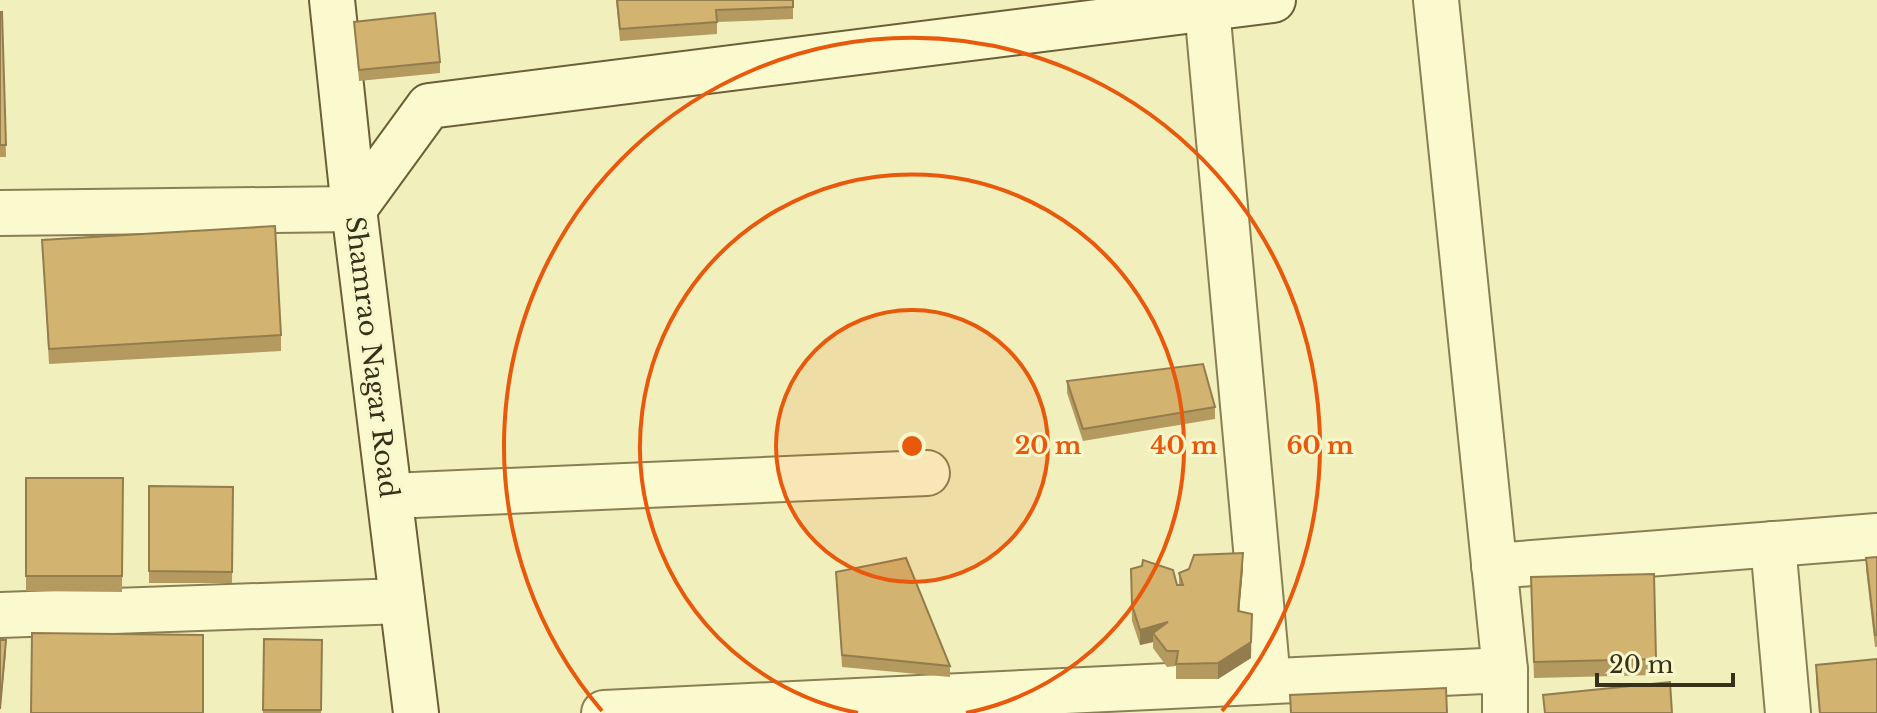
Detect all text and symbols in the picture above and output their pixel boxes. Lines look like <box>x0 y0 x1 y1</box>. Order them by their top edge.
street label: Shamrao Nagar Road <box>339 214 405 500</box>
text: 20 m <box>1015 431 1082 460</box>
text: 40 m <box>1151 431 1218 460</box>
text: 60 m <box>1286 431 1354 460</box>
centre of rings <box>898 432 926 460</box>
scale bar <box>1597 637 1733 687</box>
text: 20 m <box>1609 650 1674 679</box>

